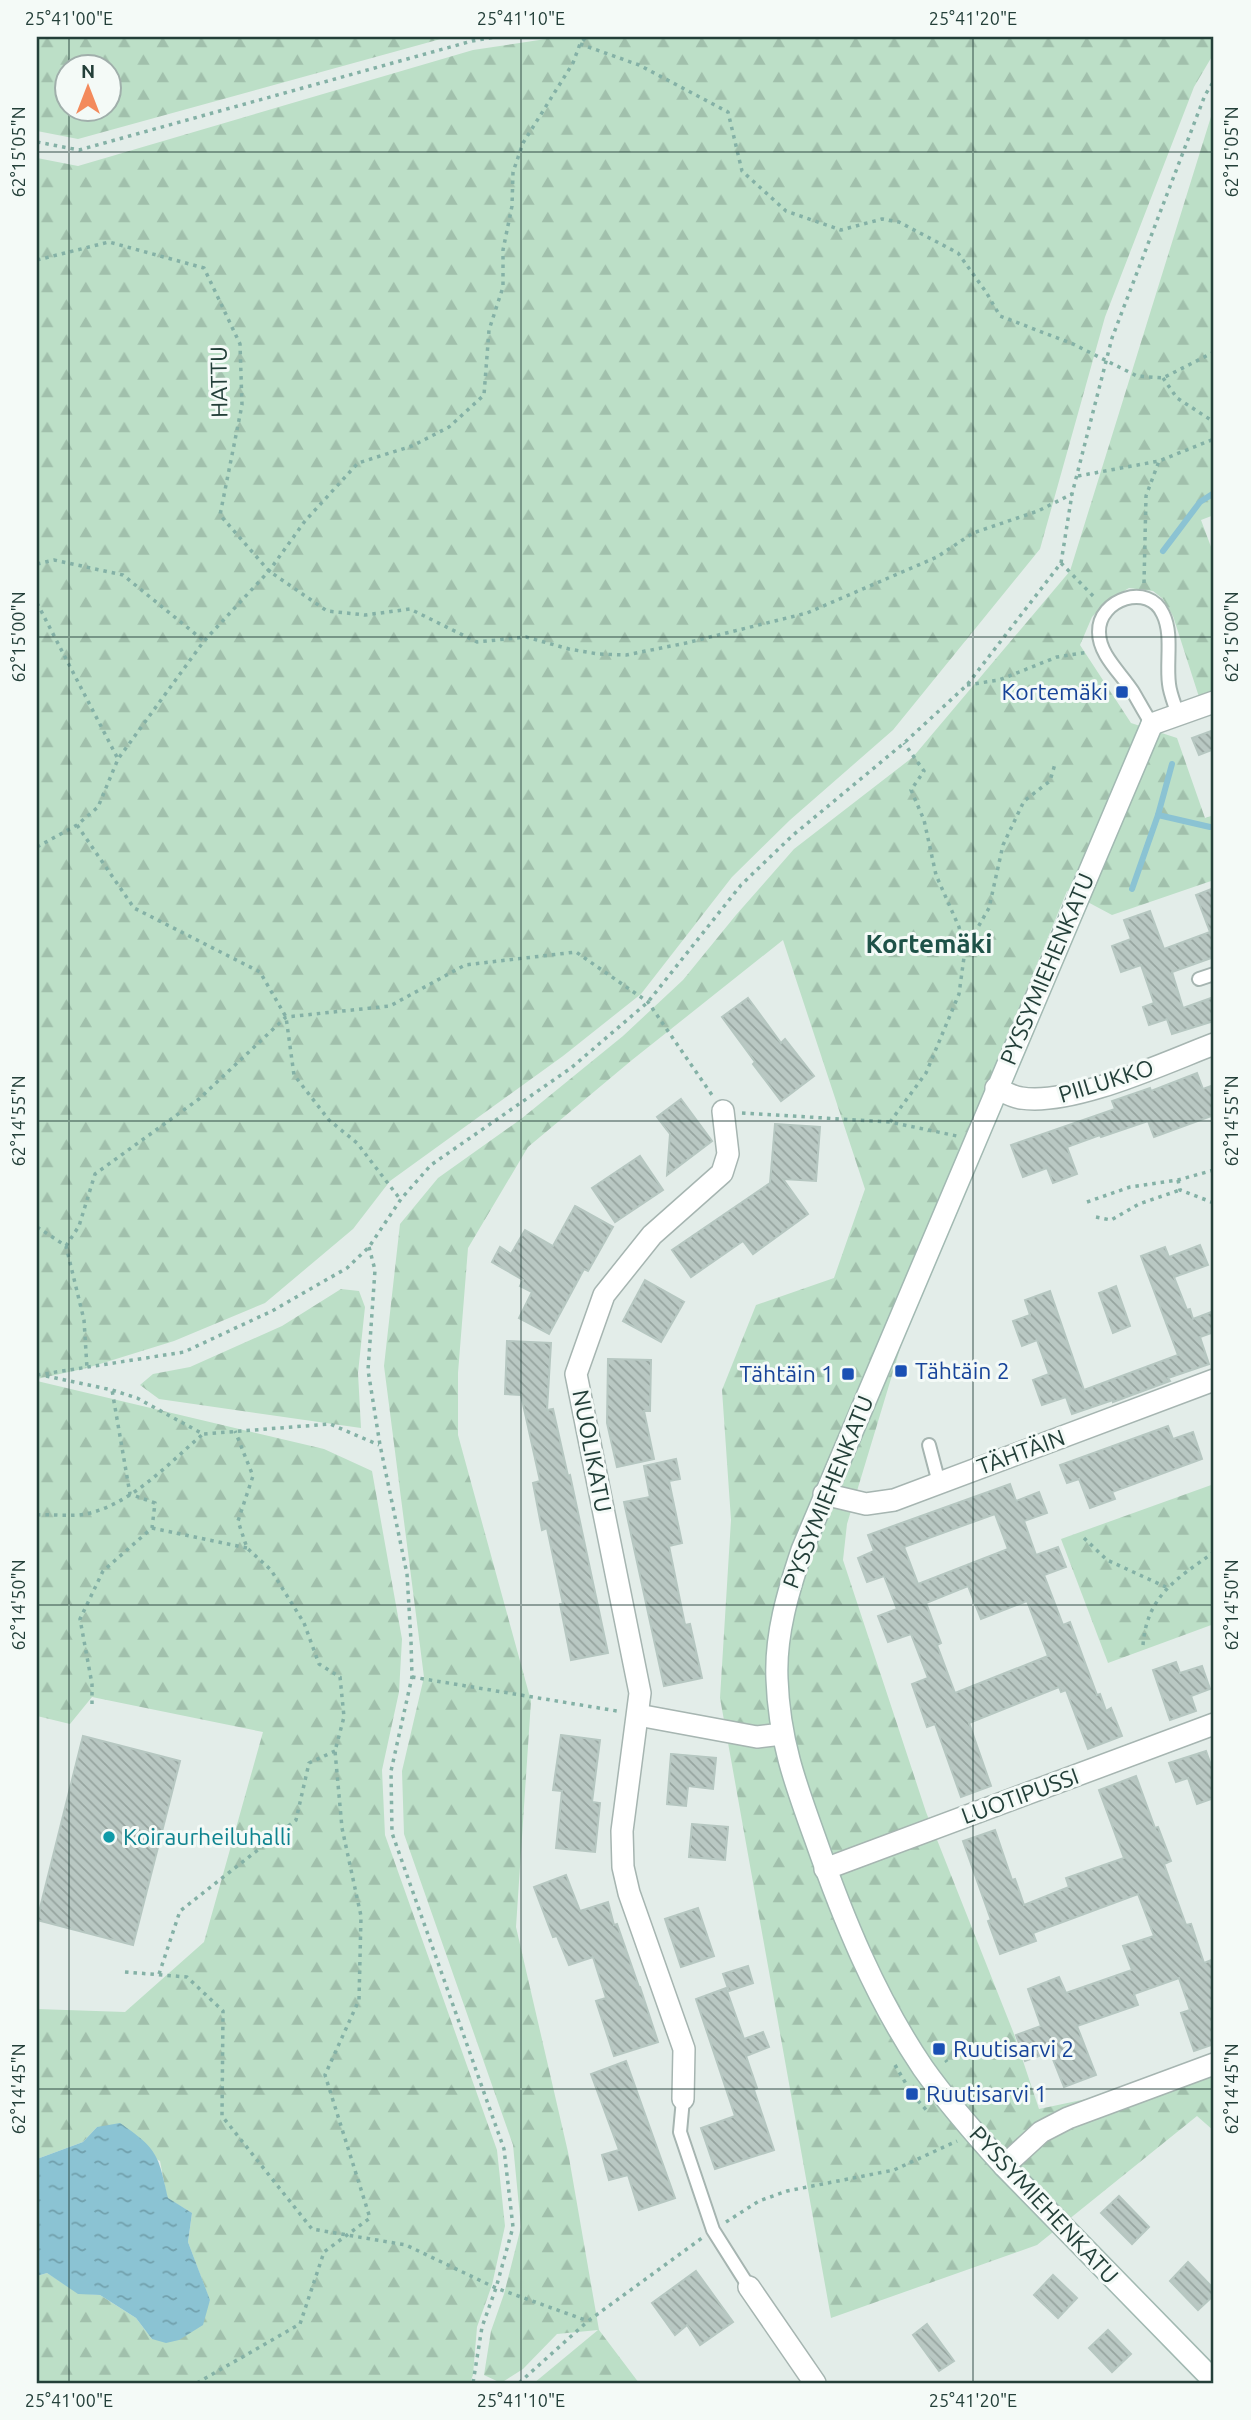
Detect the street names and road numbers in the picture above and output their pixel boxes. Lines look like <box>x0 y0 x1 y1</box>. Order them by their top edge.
street label: HATTU <box>205 346 232 418</box>
street label: PYSSYMIEHENKATU <box>995 869 1098 1068</box>
street label: PIILUKKO <box>1055 1054 1156 1107</box>
street label: NUOLIKATU <box>568 1387 617 1514</box>
street label: PYSSYMIEHENKATU <box>777 1392 878 1592</box>
street label: TÄHTÄIN <box>974 1424 1068 1479</box>
street label: LUOTIPUSSI <box>958 1763 1082 1828</box>
street label: PYSSYMIEHENKATU <box>965 2121 1124 2288</box>

